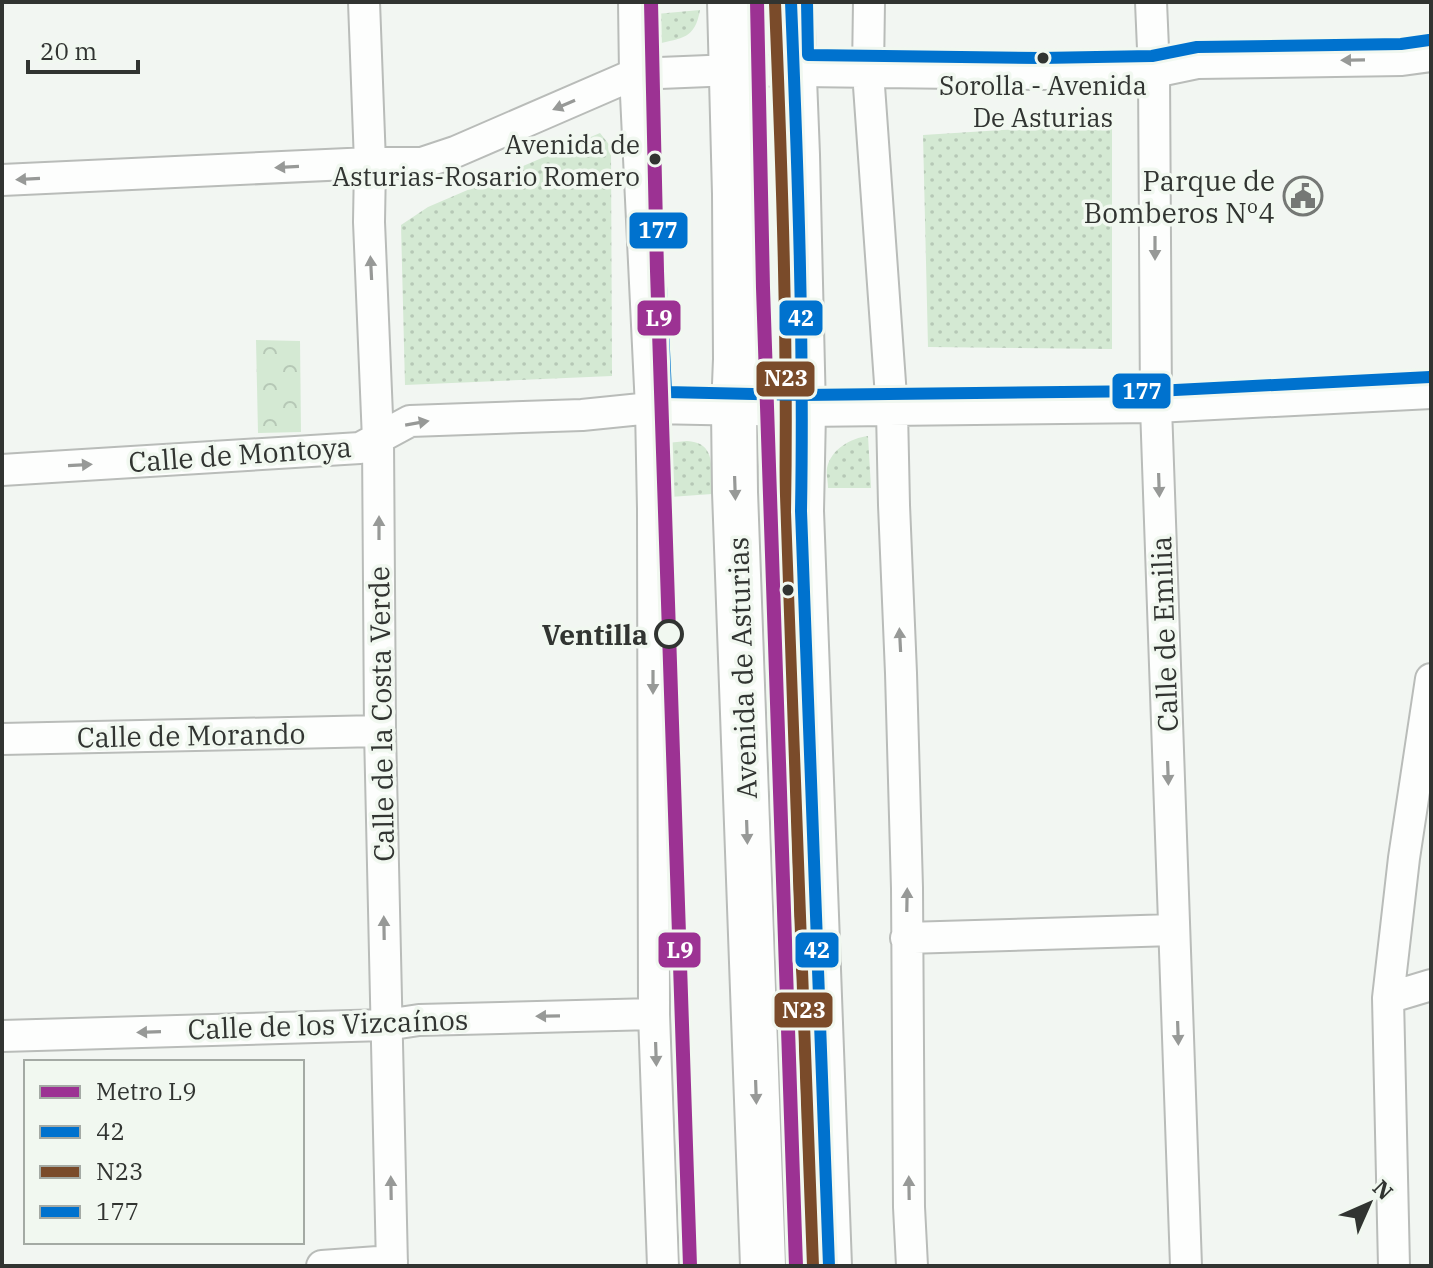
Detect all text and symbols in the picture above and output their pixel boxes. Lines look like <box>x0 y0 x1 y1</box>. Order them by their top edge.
scale bar <box>28 24 138 74</box>
text: 20 m <box>40 35 97 67</box>
marker: Sorolla - Avenida De Asturias <box>1035 50 1051 66</box>
one-way arrow <box>1340 54 1365 67</box>
place label: Sorolla - Avenida De Asturias <box>939 68 1147 134</box>
one-way arrow <box>552 99 576 112</box>
place label: Avenida de Asturias-Rosario Romero <box>332 127 640 193</box>
marker: Avenida de Asturias-Rosario Romero <box>647 151 663 167</box>
one-way arrow <box>274 160 299 173</box>
place label: Parque de Bomberos Nº4 <box>1083 162 1275 231</box>
one-way arrow <box>15 173 40 186</box>
public building icon: Parque de Bomberos Nº4 <box>1282 175 1324 217</box>
line badge: 177 <box>628 211 689 250</box>
text: 177 <box>638 215 678 244</box>
one-way arrow <box>1149 236 1161 261</box>
one-way arrow <box>364 255 377 280</box>
line badge: L9 <box>636 299 682 337</box>
line badge: 42 <box>778 299 824 337</box>
text: L9 <box>646 303 672 332</box>
text: 42 <box>788 303 814 332</box>
line badge: N23 <box>755 360 816 398</box>
text: N23 <box>764 363 808 392</box>
line badge: 177 <box>1111 372 1172 410</box>
text: 177 <box>1122 376 1162 405</box>
one-way arrow <box>405 416 430 428</box>
street label: Calle de Montoya <box>127 428 353 480</box>
one-way arrow <box>68 458 93 471</box>
one-way arrow <box>1153 473 1166 498</box>
one-way arrow <box>729 476 742 501</box>
one-way arrow <box>372 515 385 540</box>
street label: Calle de Emilia <box>1142 535 1186 733</box>
street label: Avenida de Asturias <box>719 536 765 800</box>
street label: Calle de la Costa Verde <box>360 566 402 862</box>
unlabelled marker <box>780 582 796 598</box>
place label: Ventilla <box>542 616 648 653</box>
marker: Ventilla <box>655 620 683 648</box>
one-way arrow <box>893 627 906 652</box>
one-way arrow <box>647 670 659 695</box>
street label: Calle de Morando <box>76 715 306 755</box>
one-way arrow <box>1162 761 1175 786</box>
one-way arrow <box>741 820 754 845</box>
one-way arrow <box>901 887 913 912</box>
one-way arrow <box>378 915 390 940</box>
line badge: L9 <box>657 931 702 969</box>
line badge: 42 <box>794 931 840 969</box>
text: L9 <box>667 935 693 964</box>
text: 42 <box>804 935 830 964</box>
line badge: N23 <box>773 991 834 1029</box>
text: N23 <box>782 995 826 1024</box>
street label: Calle de los Vizcaínos <box>187 1001 469 1047</box>
one-way arrow <box>535 1010 560 1023</box>
one-way arrow <box>1172 1021 1185 1046</box>
one-way arrow <box>136 1025 161 1038</box>
one-way arrow <box>649 1042 662 1067</box>
legend <box>24 1060 304 1244</box>
text: Metro L9 <box>96 1075 197 1107</box>
one-way arrow <box>750 1080 763 1105</box>
text: 42 <box>96 1115 125 1147</box>
text: N23 <box>96 1155 143 1187</box>
north arrow <box>1329 1164 1409 1244</box>
text: N <box>1367 1173 1400 1206</box>
one-way arrow <box>384 1175 397 1200</box>
one-way arrow <box>903 1175 915 1200</box>
text: 177 <box>96 1195 139 1227</box>

